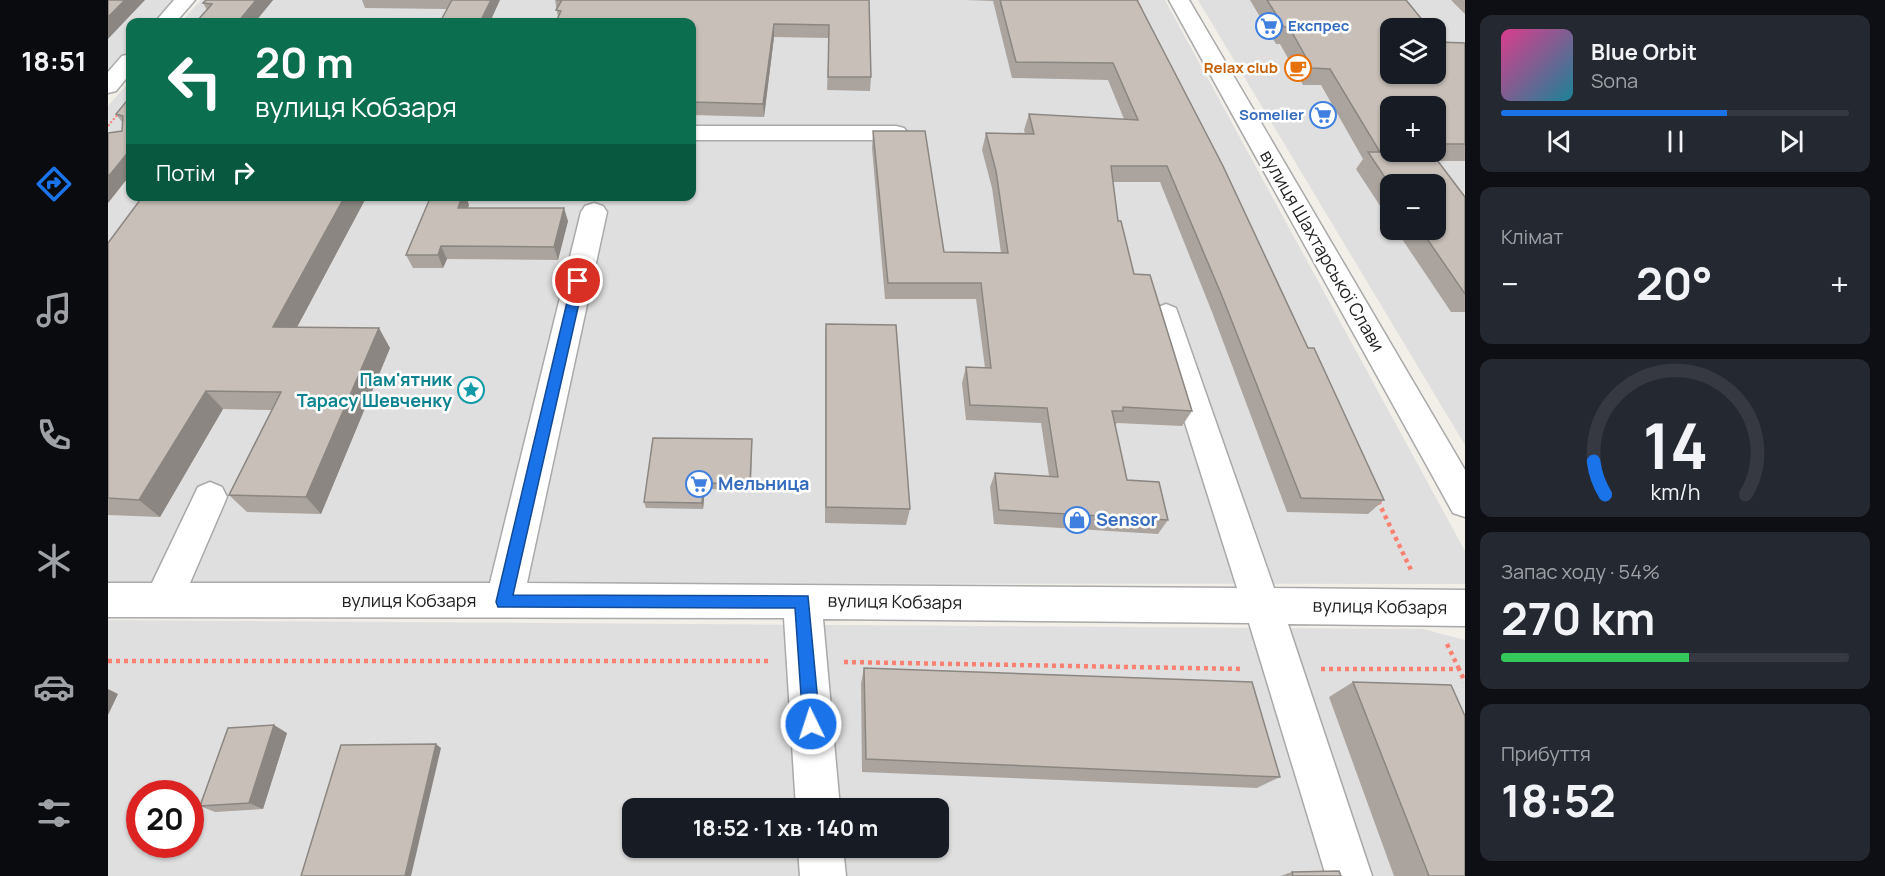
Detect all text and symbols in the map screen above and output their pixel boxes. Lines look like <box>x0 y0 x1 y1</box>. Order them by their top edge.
supermarket icon: Експрес <box>1254 11 1284 41</box>
place label: Експрес <box>1288 15 1350 36</box>
map controls <box>1380 18 1446 240</box>
button: layers <box>1380 18 1446 84</box>
text: 20 m <box>255 33 354 91</box>
text: Blue Orbit <box>1591 37 1697 67</box>
text: 18:51 <box>21 42 87 79</box>
icon: left <box>156 42 234 120</box>
cafe icon: Relax club <box>1283 53 1313 83</box>
place label: Relax club <box>1204 57 1278 78</box>
text: Sona <box>1591 67 1638 94</box>
text: вулиця Кобзаря <box>255 88 457 125</box>
button: + <box>1380 96 1446 162</box>
supermarket icon: Somelier <box>1308 100 1338 130</box>
place label: Somelier <box>1239 104 1304 125</box>
icon: previous <box>1543 125 1576 158</box>
icon: pause <box>1659 125 1692 158</box>
icon: next <box>1775 125 1808 158</box>
street label: вулиця Шахтарської Слави <box>1255 145 1391 356</box>
icon: right <box>227 156 260 189</box>
text: Потім <box>156 158 215 188</box>
icon: directions <box>33 163 75 205</box>
button: − <box>1380 174 1446 240</box>
text: Клімат <box>1501 223 1563 250</box>
text: 20° <box>1636 252 1713 314</box>
pin <box>552 255 603 306</box>
text: − <box>1501 261 1519 306</box>
text: + <box>1830 261 1849 306</box>
icon: arrive <box>561 264 594 297</box>
icon: music <box>33 289 75 331</box>
place label: Пам'ятник Тарасу Шевченку <box>297 367 453 412</box>
place icon: Пам'ятник Тарасу Шевченку <box>456 375 486 405</box>
text: 14 <box>1642 402 1708 488</box>
icon: phone <box>33 414 75 456</box>
supermarket icon: Мельница <box>684 469 714 499</box>
place label: Мельница <box>718 471 809 495</box>
text: km/h <box>1650 477 1700 506</box>
shop icon: Sensor <box>1062 505 1092 535</box>
place label: Sensor <box>1096 507 1158 531</box>
icon: climate <box>33 540 75 582</box>
text: Запас ходу · 54% <box>1501 558 1660 585</box>
text: 270 km <box>1501 587 1655 649</box>
street label: вулиця Кобзаря <box>342 588 476 612</box>
street label: вулиця Кобзаря <box>827 588 963 614</box>
street label: вулиця Кобзаря <box>1312 593 1448 619</box>
icon: car <box>33 666 75 708</box>
position arrow <box>779 692 843 756</box>
text: Прибуття <box>1501 740 1591 767</box>
text: 18:52 <box>1501 769 1616 831</box>
speed limit sign: 20 <box>126 780 204 858</box>
icon: filters <box>33 792 75 834</box>
text: 18:52 · 1 хв · 140 m <box>693 813 878 843</box>

